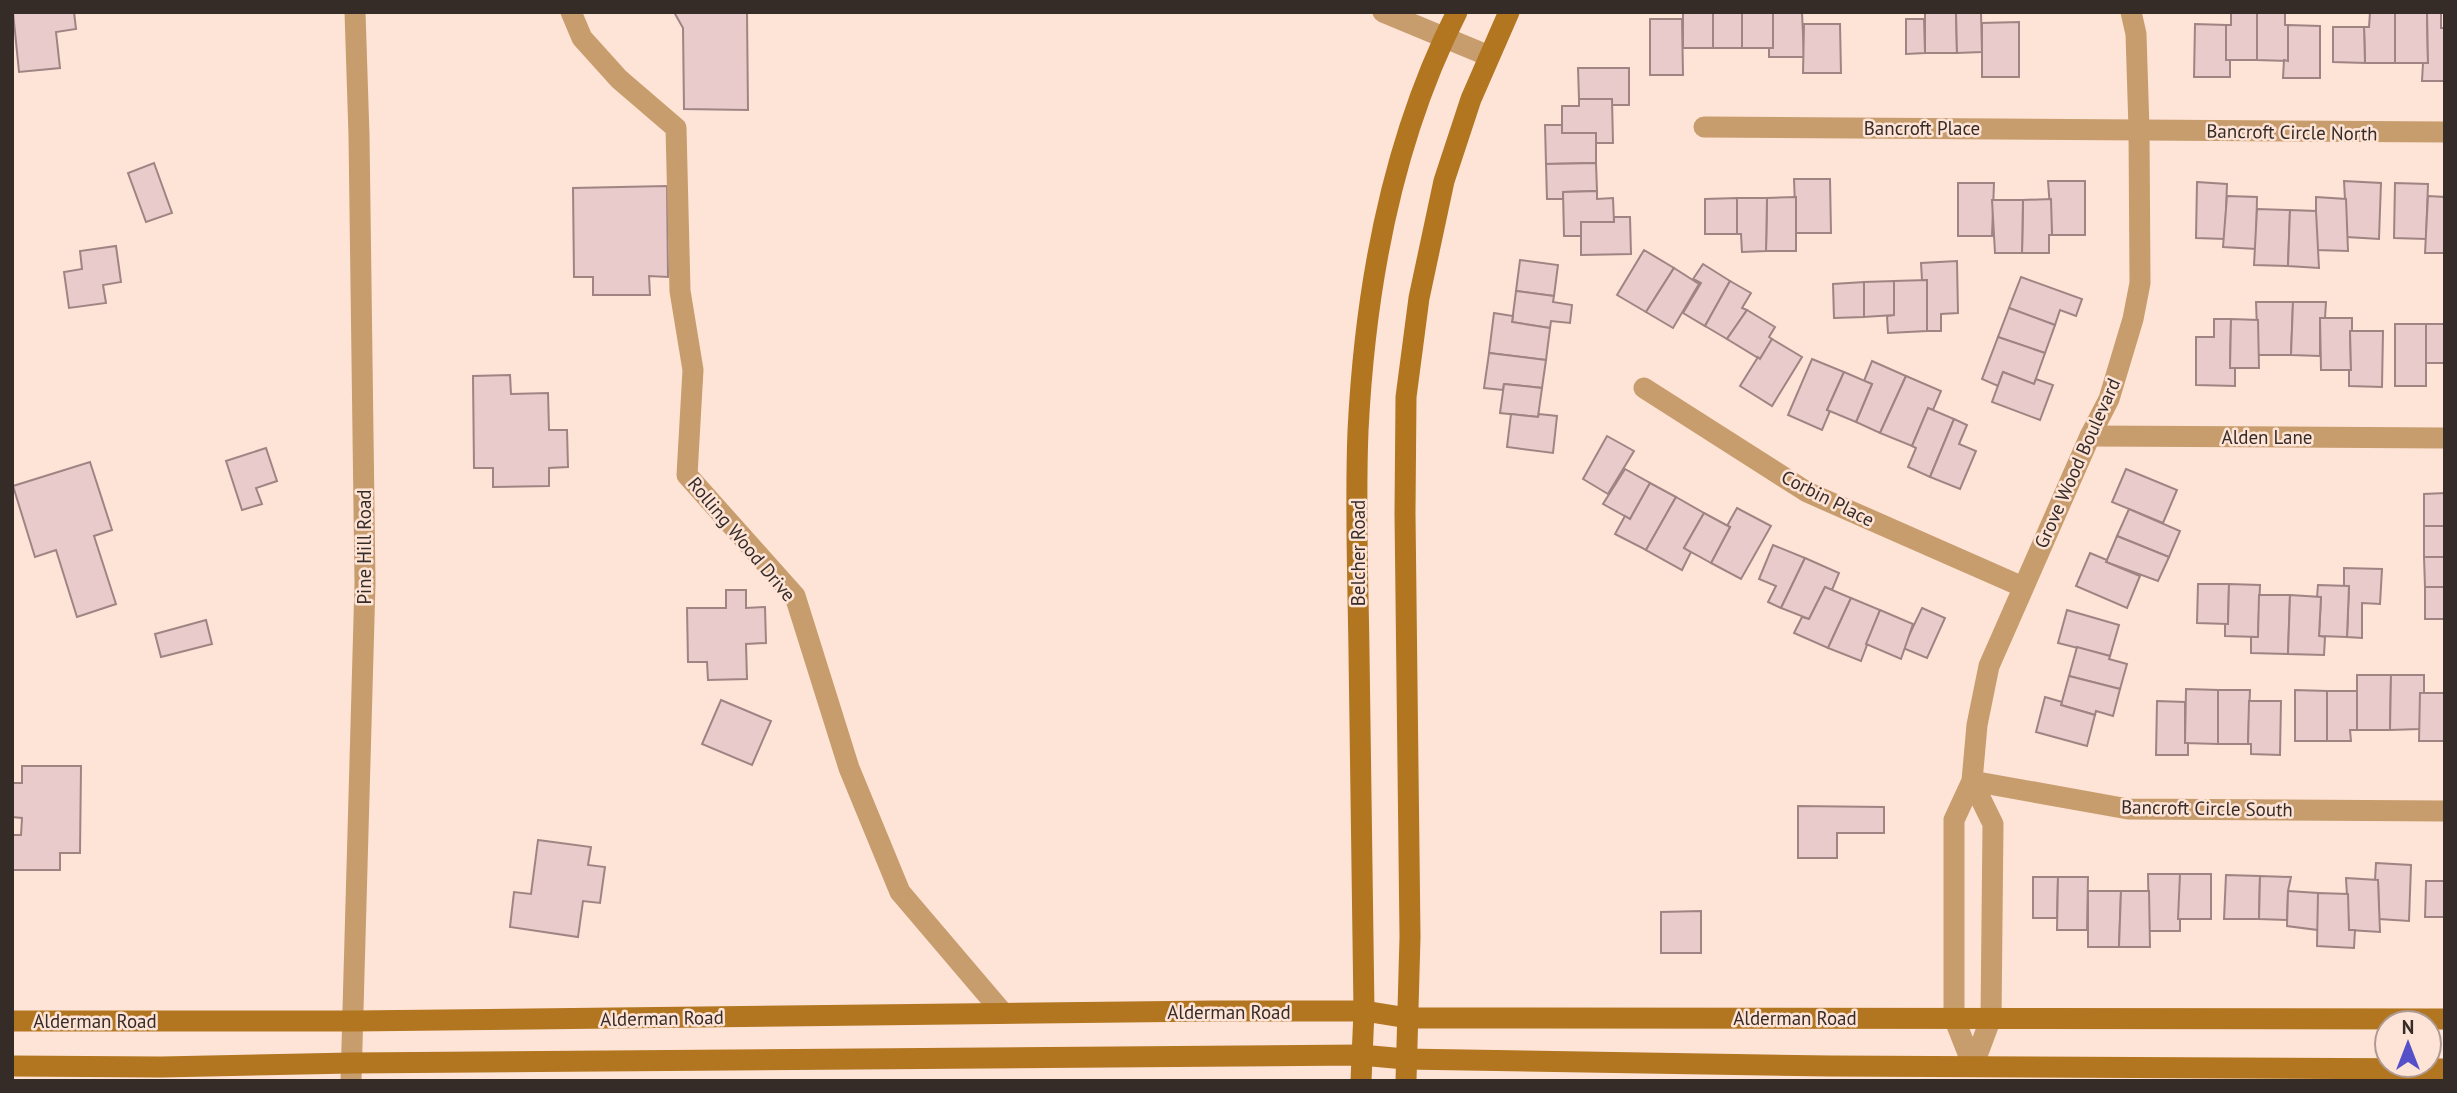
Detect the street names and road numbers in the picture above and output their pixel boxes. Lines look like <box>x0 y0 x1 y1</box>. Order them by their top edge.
street label: Bancroft Place <box>1864 116 1980 140</box>
street label: Bancroft Circle North <box>2206 119 2378 145</box>
street label: Grove Wood Boulevard <box>2029 374 2125 552</box>
street label: Alden Lane <box>2222 425 2312 449</box>
street label: Corbin Place <box>1778 464 1878 532</box>
street label: Rolling Wood Drive <box>683 472 801 606</box>
street label: Pine Hill Road <box>352 489 376 605</box>
street label: Belcher Road <box>1346 500 1370 606</box>
street label: Bancroft Circle South <box>2121 795 2293 821</box>
street label: Alderman Road <box>1167 1000 1291 1024</box>
street label: Alderman Road <box>600 1005 724 1031</box>
street label: Alderman Road <box>1733 1006 1857 1030</box>
street label: Alderman Road <box>33 1009 157 1033</box>

